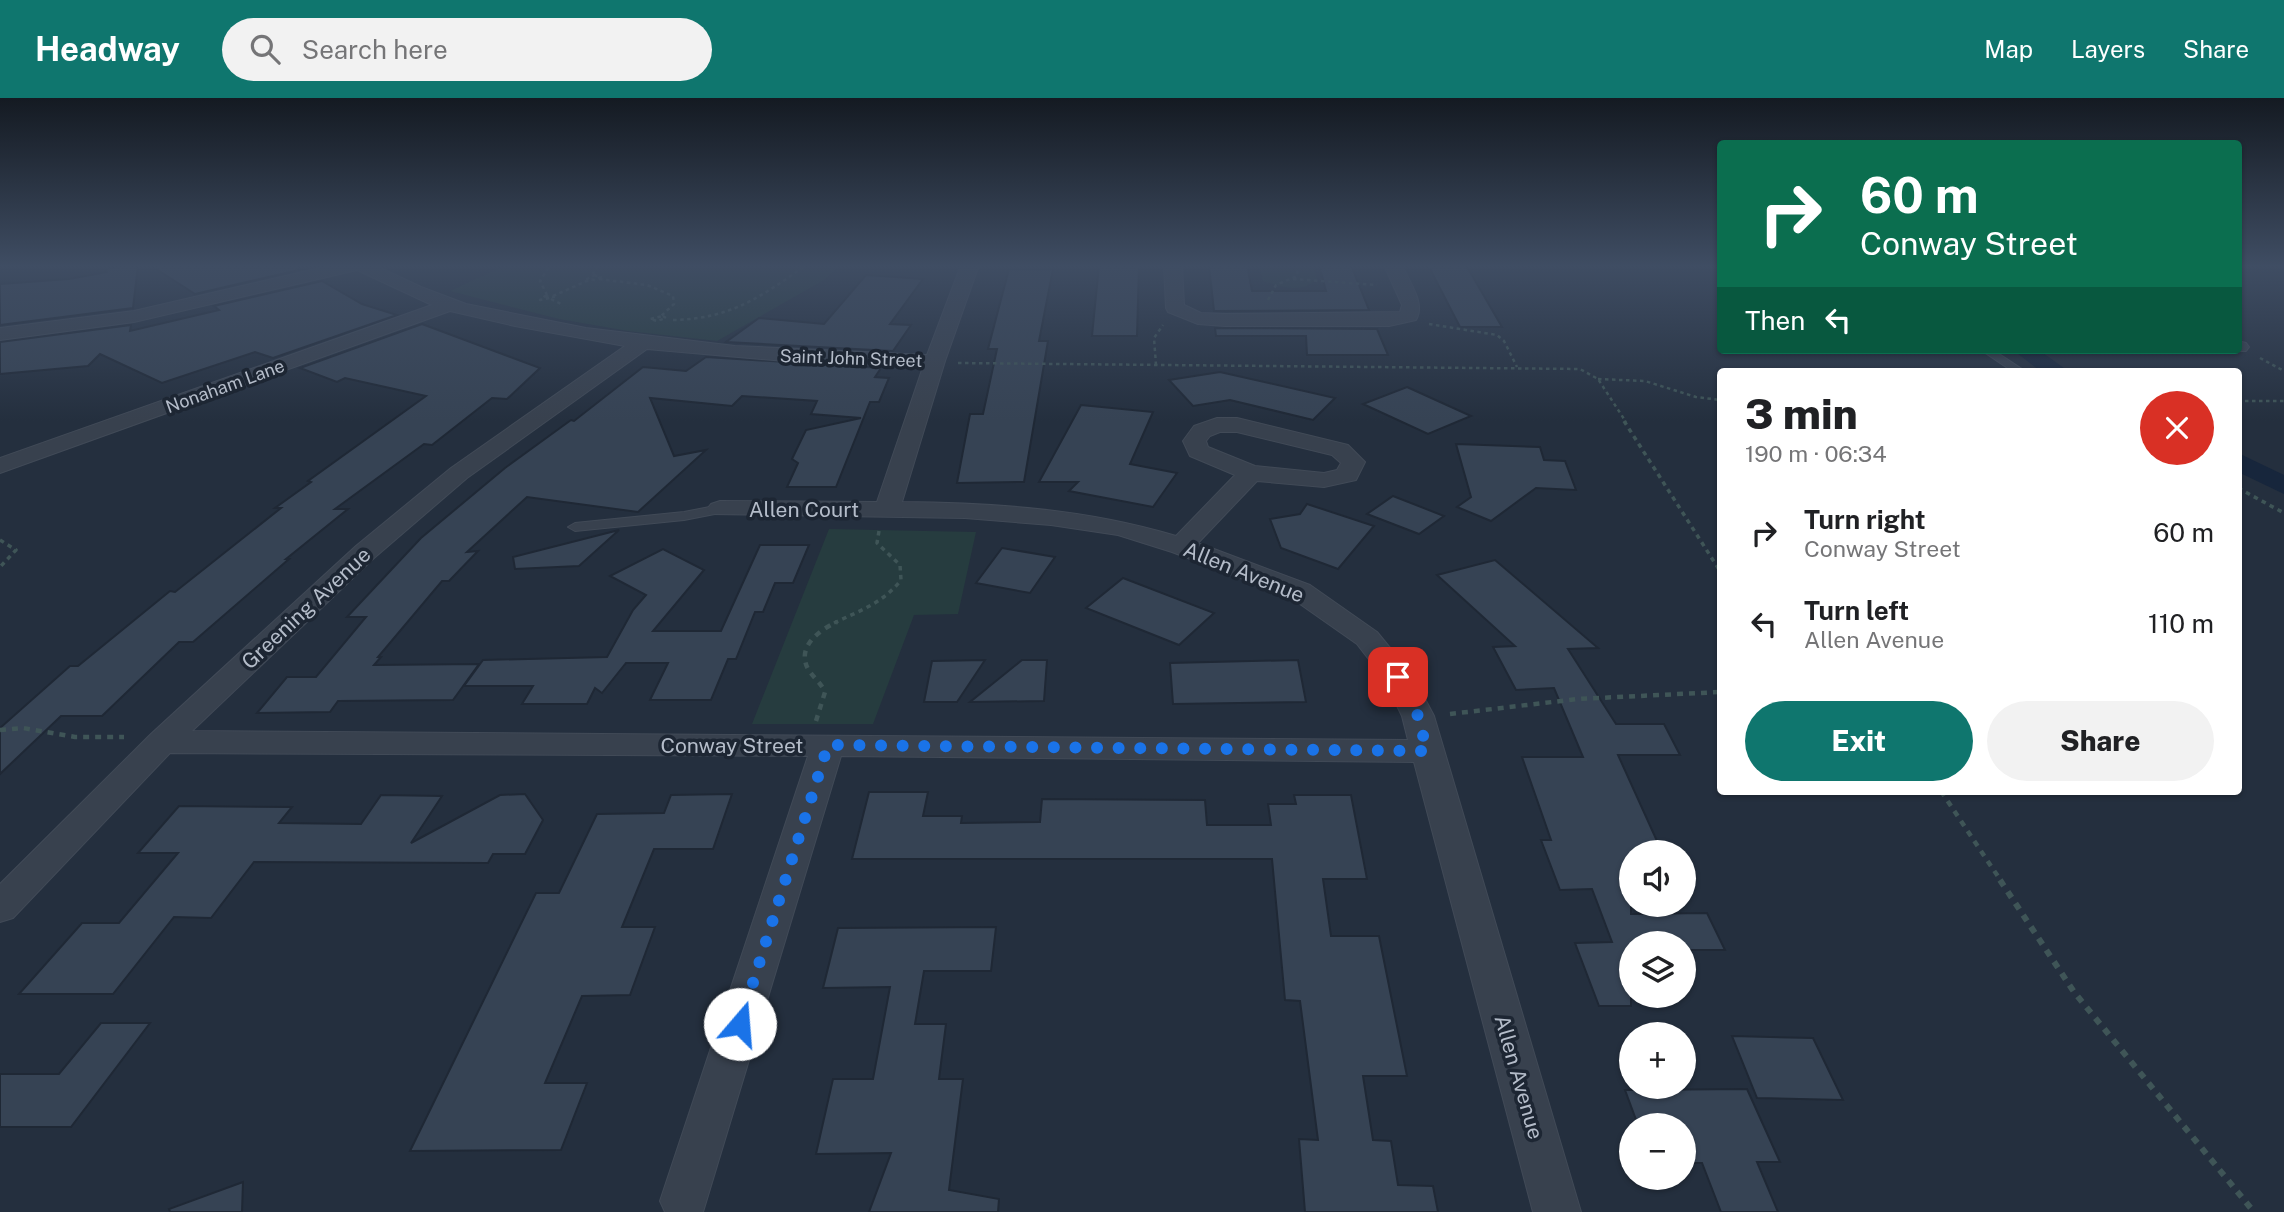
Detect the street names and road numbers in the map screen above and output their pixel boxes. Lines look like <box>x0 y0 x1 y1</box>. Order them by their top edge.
street label: Saint John Street <box>779 345 923 371</box>
street label: Nonaham Lane <box>163 355 287 417</box>
street label: Allen Court <box>749 497 859 522</box>
street label: Allen Avenue <box>1180 536 1308 608</box>
street label: Greening Avenue <box>236 542 376 674</box>
street label: Conway Street <box>660 733 804 758</box>
street label: Allen Avenue <box>1489 1012 1549 1142</box>

